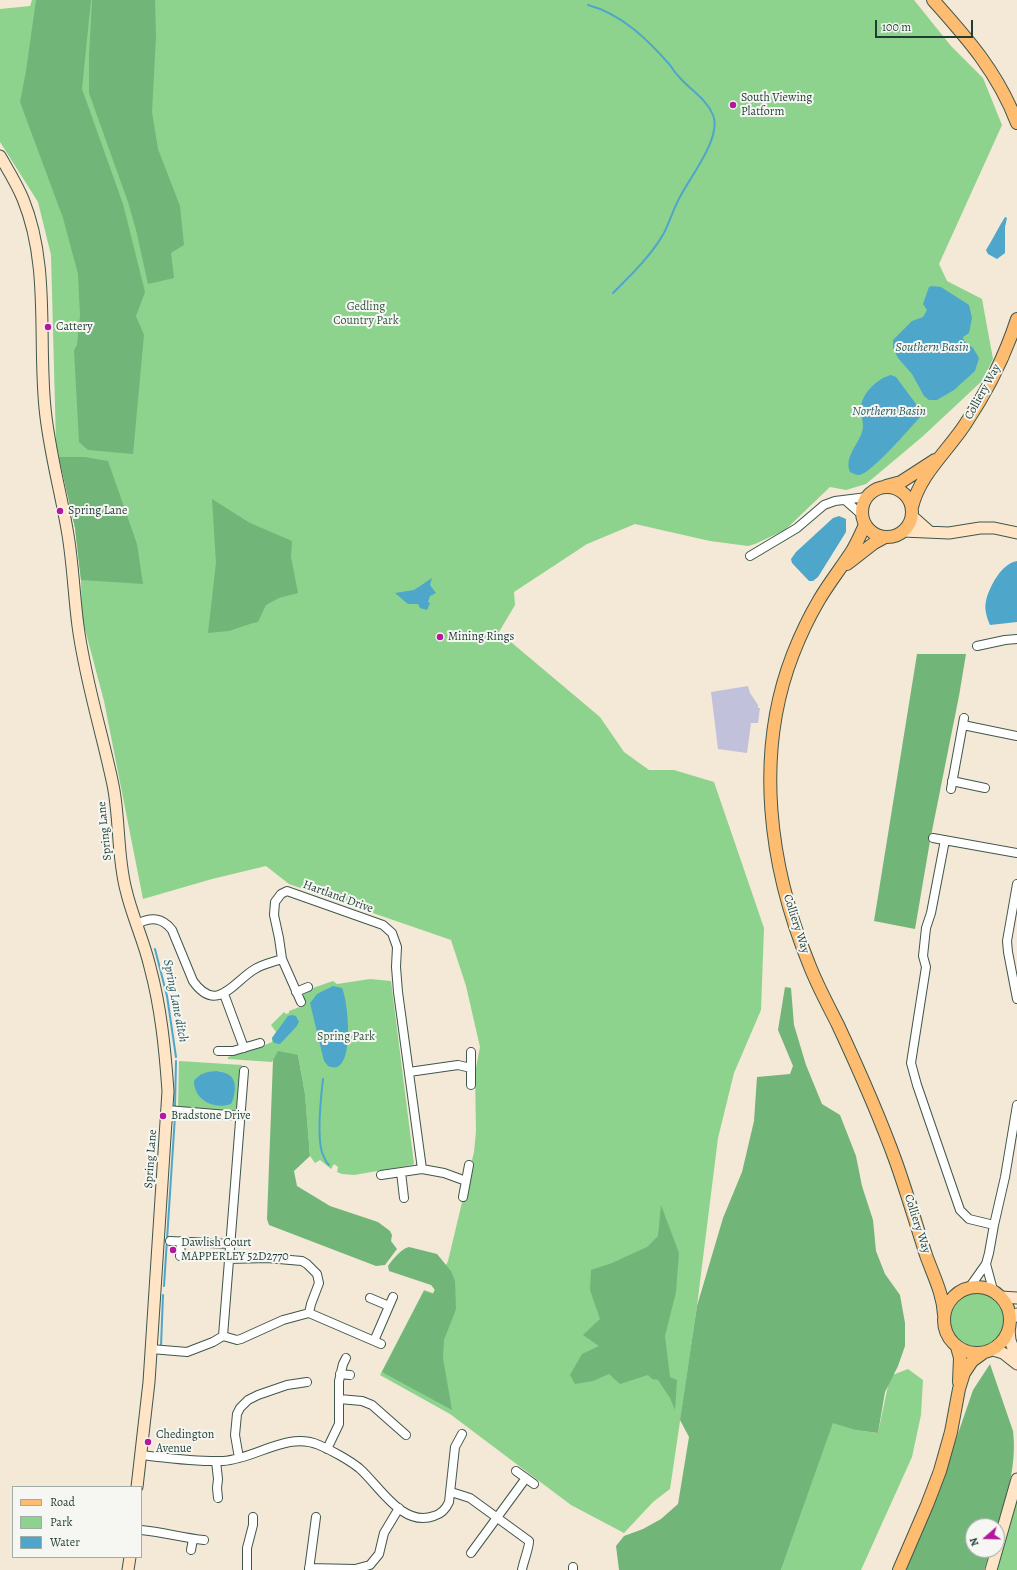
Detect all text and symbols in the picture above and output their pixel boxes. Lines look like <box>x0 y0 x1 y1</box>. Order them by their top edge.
scale bar <box>877 12 975 38</box>
text: 100 m <box>882 19 911 35</box>
place label: South Viewing Platform <box>741 91 812 119</box>
marker: South Viewing Platform <box>728 100 738 110</box>
park label: Gedling Country Park <box>333 300 399 328</box>
place label: Cattery <box>56 320 93 334</box>
marker: Cattery <box>43 322 53 332</box>
water label: Southern Basin <box>895 340 969 356</box>
street label: Colliery Way <box>962 362 1004 422</box>
water label: Northern Basin <box>852 404 926 420</box>
place label: Spring Lane <box>68 504 127 518</box>
marker: Spring Lane <box>55 506 65 516</box>
place label: Mining Rings <box>448 630 514 644</box>
marker: Mining Rings <box>435 632 445 642</box>
street label: Spring Lane <box>95 801 115 861</box>
street label: Hartland Drive <box>301 878 375 916</box>
street label: Colliery Way <box>780 893 812 955</box>
water label: Spring Lane ditch <box>159 958 191 1044</box>
park label: Spring Park <box>317 1030 375 1044</box>
place label: Bradstone Drive <box>171 1109 251 1123</box>
marker: Bradstone Drive <box>158 1111 168 1121</box>
street label: Spring Lane <box>142 1129 160 1189</box>
street label: Colliery Way <box>901 1193 933 1255</box>
place label: Dawlish Court MAPPERLEY 52D2770 <box>181 1236 289 1264</box>
marker: Dawlish Court MAPPERLEY 52D2770 <box>168 1245 178 1255</box>
place label: Chedington Avenue <box>156 1428 214 1456</box>
marker: Chedington Avenue <box>143 1437 153 1447</box>
legend <box>12 1486 142 1558</box>
text: Road <box>50 1494 75 1510</box>
text: Park <box>50 1514 73 1530</box>
north arrow <box>965 1518 1005 1558</box>
text: Water <box>50 1534 80 1550</box>
text: N <box>966 1536 983 1548</box>

